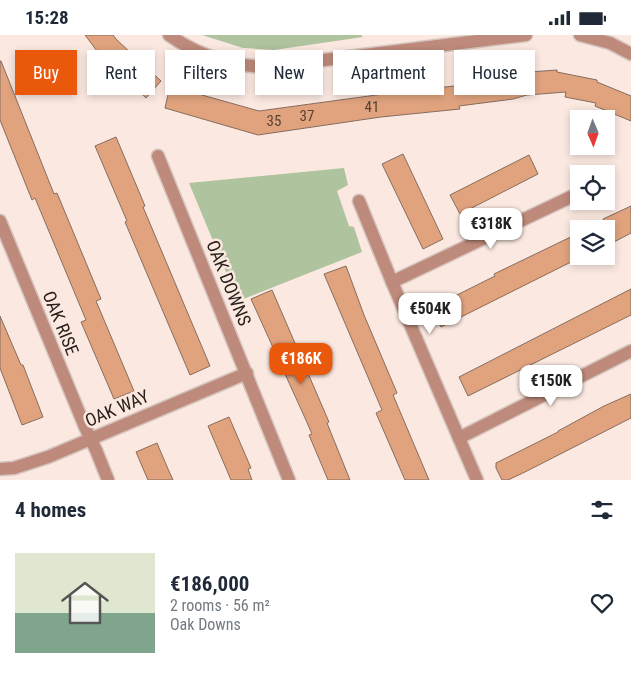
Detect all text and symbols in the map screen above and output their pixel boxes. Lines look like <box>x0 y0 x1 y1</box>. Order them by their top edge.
text: 15:28 <box>25 6 69 29</box>
chip: Buy <box>15 50 77 95</box>
chip: Rent <box>87 50 155 95</box>
chip: Filters <box>165 50 245 95</box>
chip: New <box>255 50 323 95</box>
chip: Apartment <box>333 50 444 95</box>
chip: House <box>454 50 535 95</box>
house number: 41 <box>365 98 379 116</box>
house number: 37 <box>300 107 314 125</box>
north arrow <box>570 110 615 155</box>
map controls <box>570 110 615 265</box>
house number: 35 <box>267 112 281 130</box>
button: locate <box>570 165 615 210</box>
pin: €318K <box>456 207 526 250</box>
text: €318K <box>470 214 512 233</box>
button: layers <box>570 220 615 265</box>
street label: OAK DOWNS <box>202 237 256 329</box>
street label: OAK RISE <box>39 288 83 358</box>
pin: €504K <box>395 293 465 335</box>
text: €504K <box>409 299 451 318</box>
pin: €186K <box>266 343 336 385</box>
text: €186K <box>280 349 322 368</box>
pin: €150K <box>516 365 586 407</box>
text: €150K <box>530 371 572 390</box>
street label: OAK WAY <box>82 385 153 431</box>
icon: filters <box>588 496 616 524</box>
text: 4 homes <box>15 498 86 522</box>
text: €186,000 <box>170 572 249 596</box>
icon: home <box>55 573 115 633</box>
icon: heart <box>588 589 616 617</box>
text: 2 rooms · 56 m² <box>170 596 270 615</box>
text: Oak Downs <box>170 615 241 634</box>

